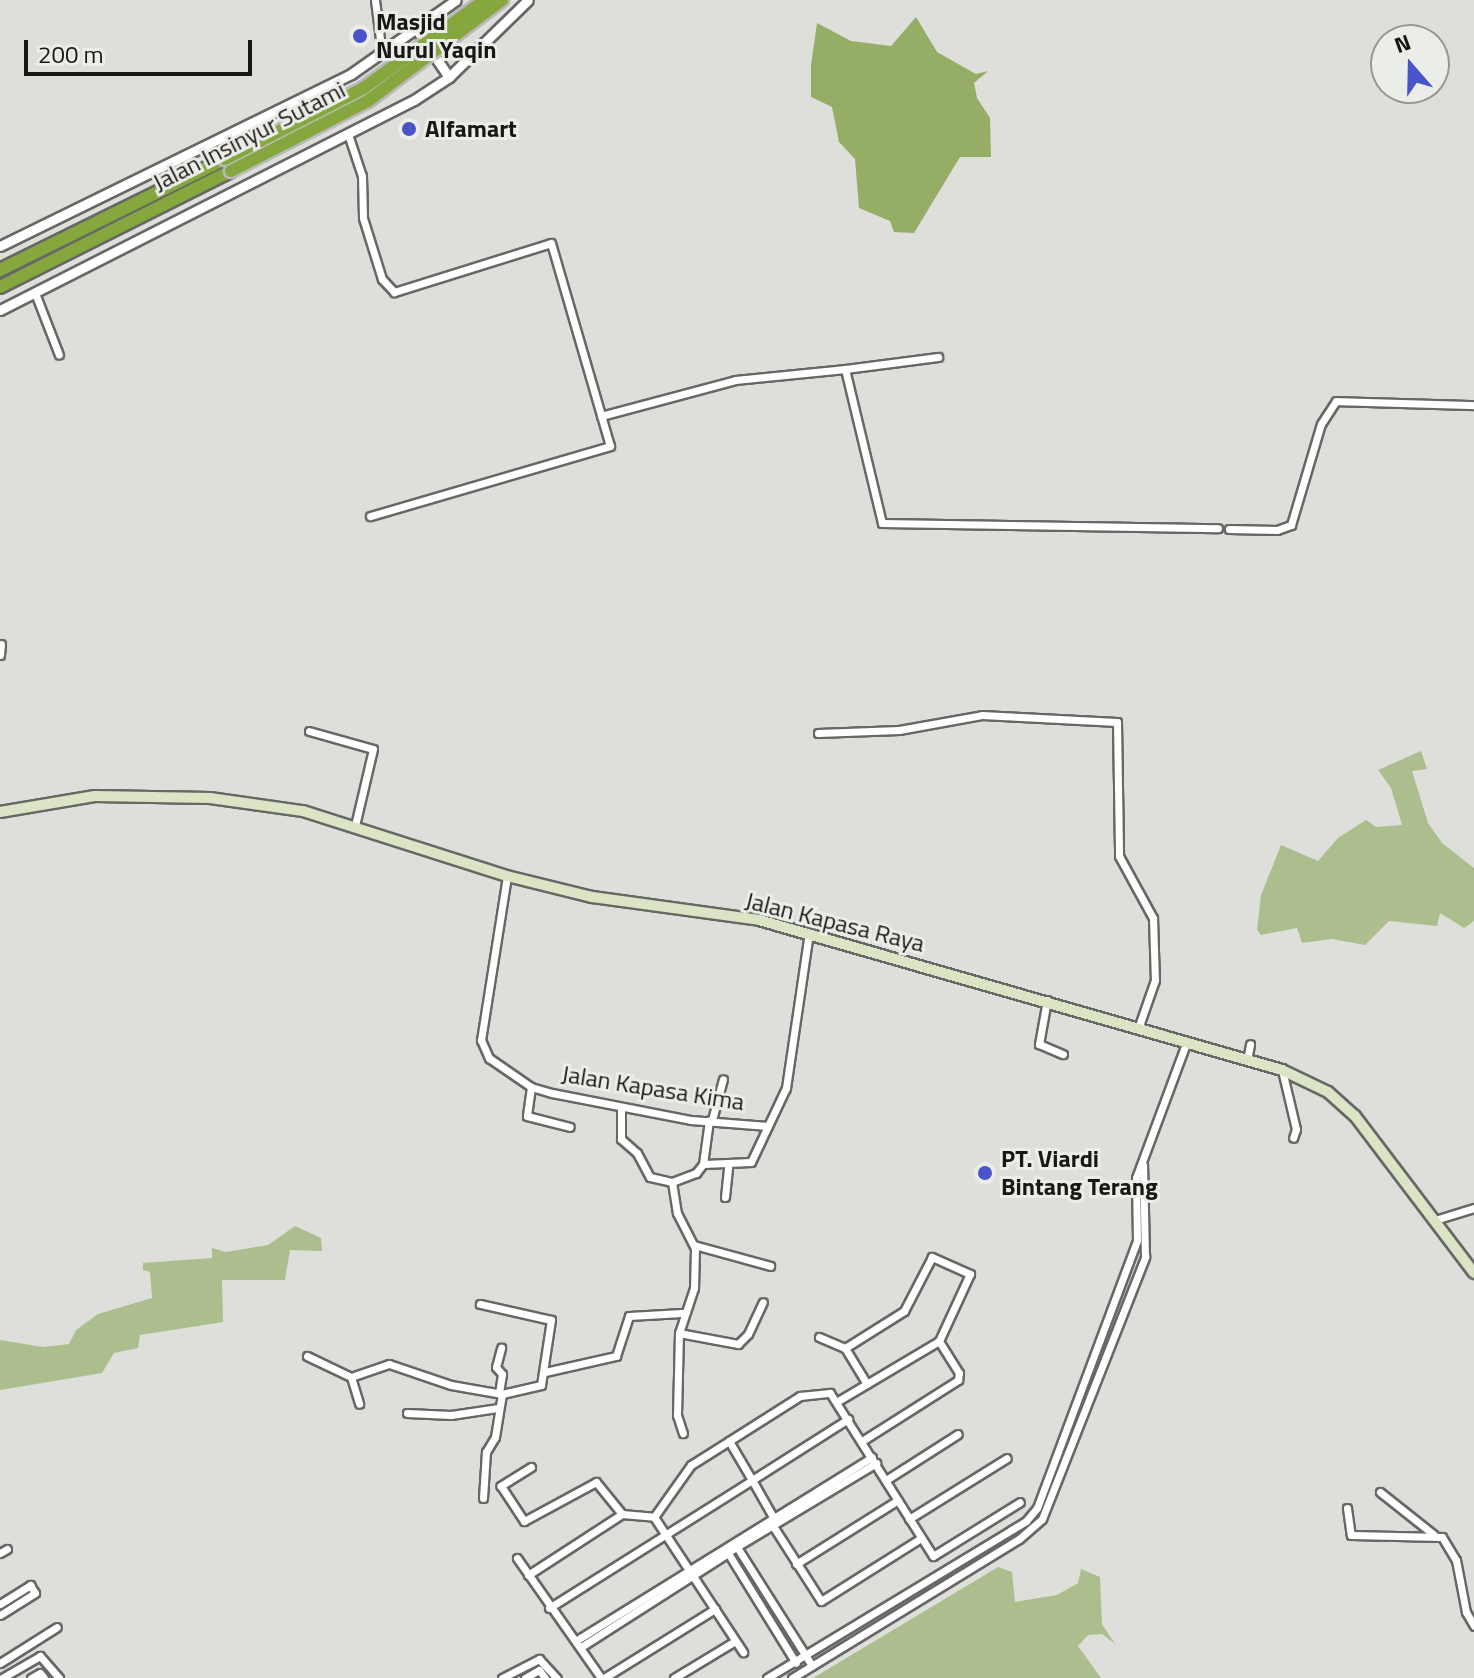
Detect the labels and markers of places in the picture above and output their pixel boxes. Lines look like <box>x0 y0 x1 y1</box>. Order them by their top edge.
place label: Masjid Nurul Yaqin <box>376 8 496 64</box>
marker: Masjid Nurul Yaqin <box>351 27 369 45</box>
place label: Alfamart <box>425 115 517 143</box>
marker: Alfamart <box>400 120 418 138</box>
place label: PT. Viardi Bintang Terang <box>1001 1145 1158 1201</box>
marker: PT. Viardi Bintang Terang <box>976 1164 994 1182</box>

